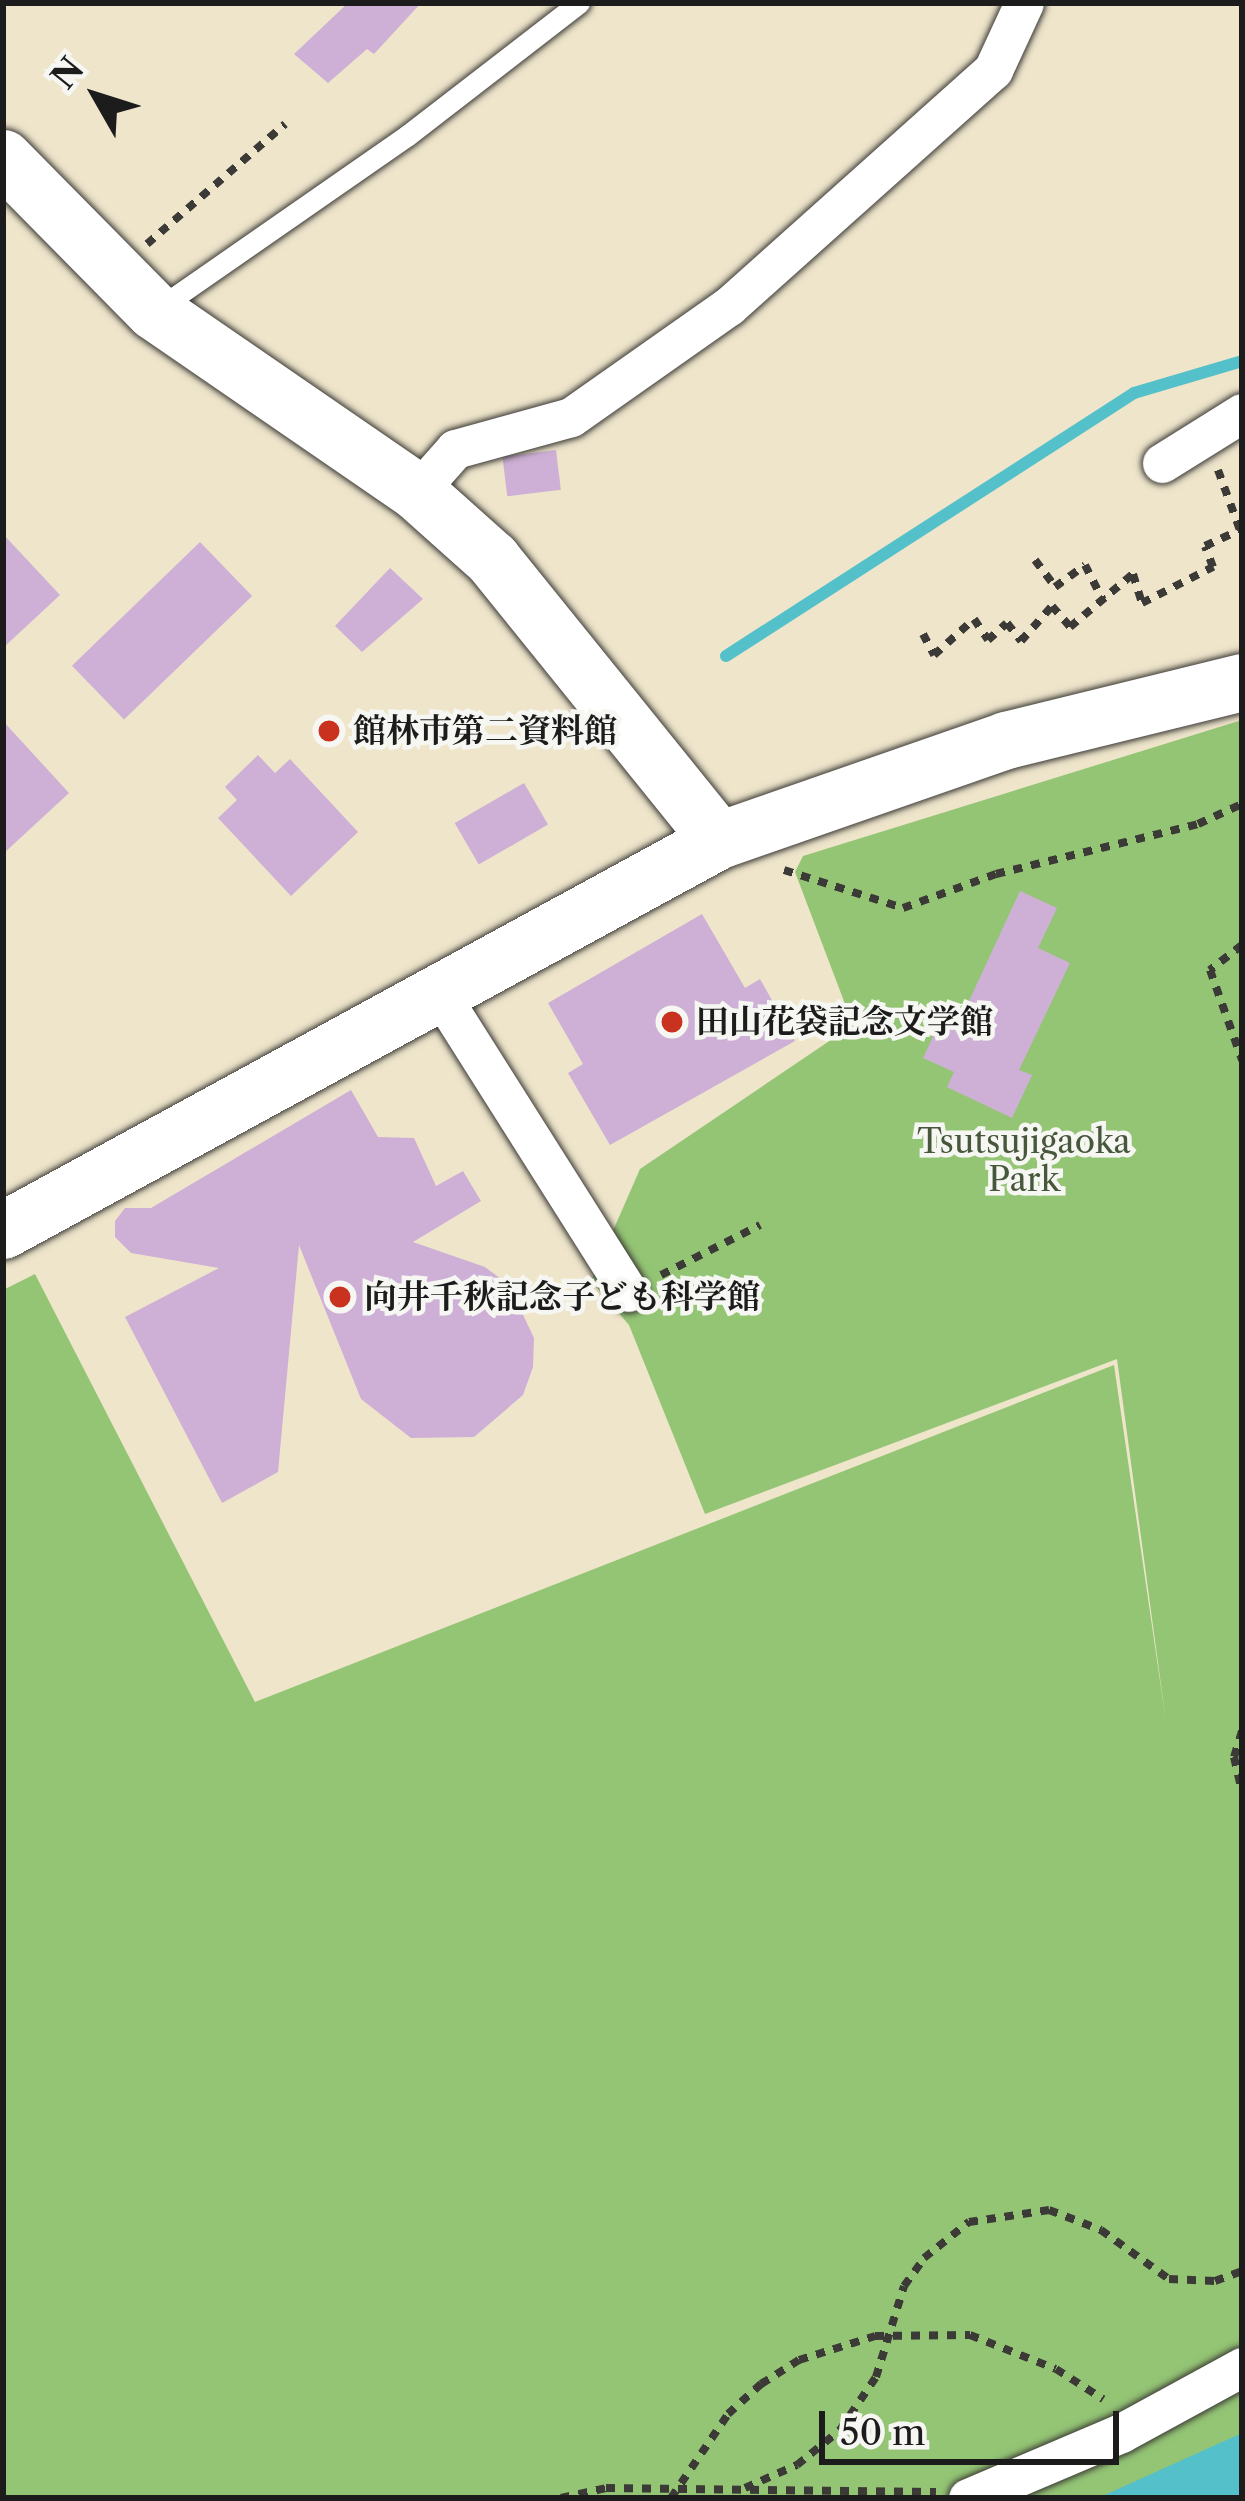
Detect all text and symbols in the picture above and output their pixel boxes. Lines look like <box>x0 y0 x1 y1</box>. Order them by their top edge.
north arrow <box>36 36 156 156</box>
text: N <box>43 49 93 97</box>
place label: 館林市第二資料館 <box>353 711 617 751</box>
marker: 館林市第二資料館 <box>316 718 342 744</box>
place label: 田山花袋記念文学館 <box>696 1002 993 1042</box>
marker: 田山花袋記念文学館 <box>659 1009 685 1035</box>
park label: Tsutsujigaoka Park <box>917 1122 1131 1200</box>
place label: 向井千秋記念子ども科学館 <box>364 1277 760 1317</box>
marker: 向井千秋記念子ども科学館 <box>327 1284 353 1310</box>
scale bar <box>825 2387 1125 2461</box>
text: 50 m <box>840 2410 925 2454</box>

